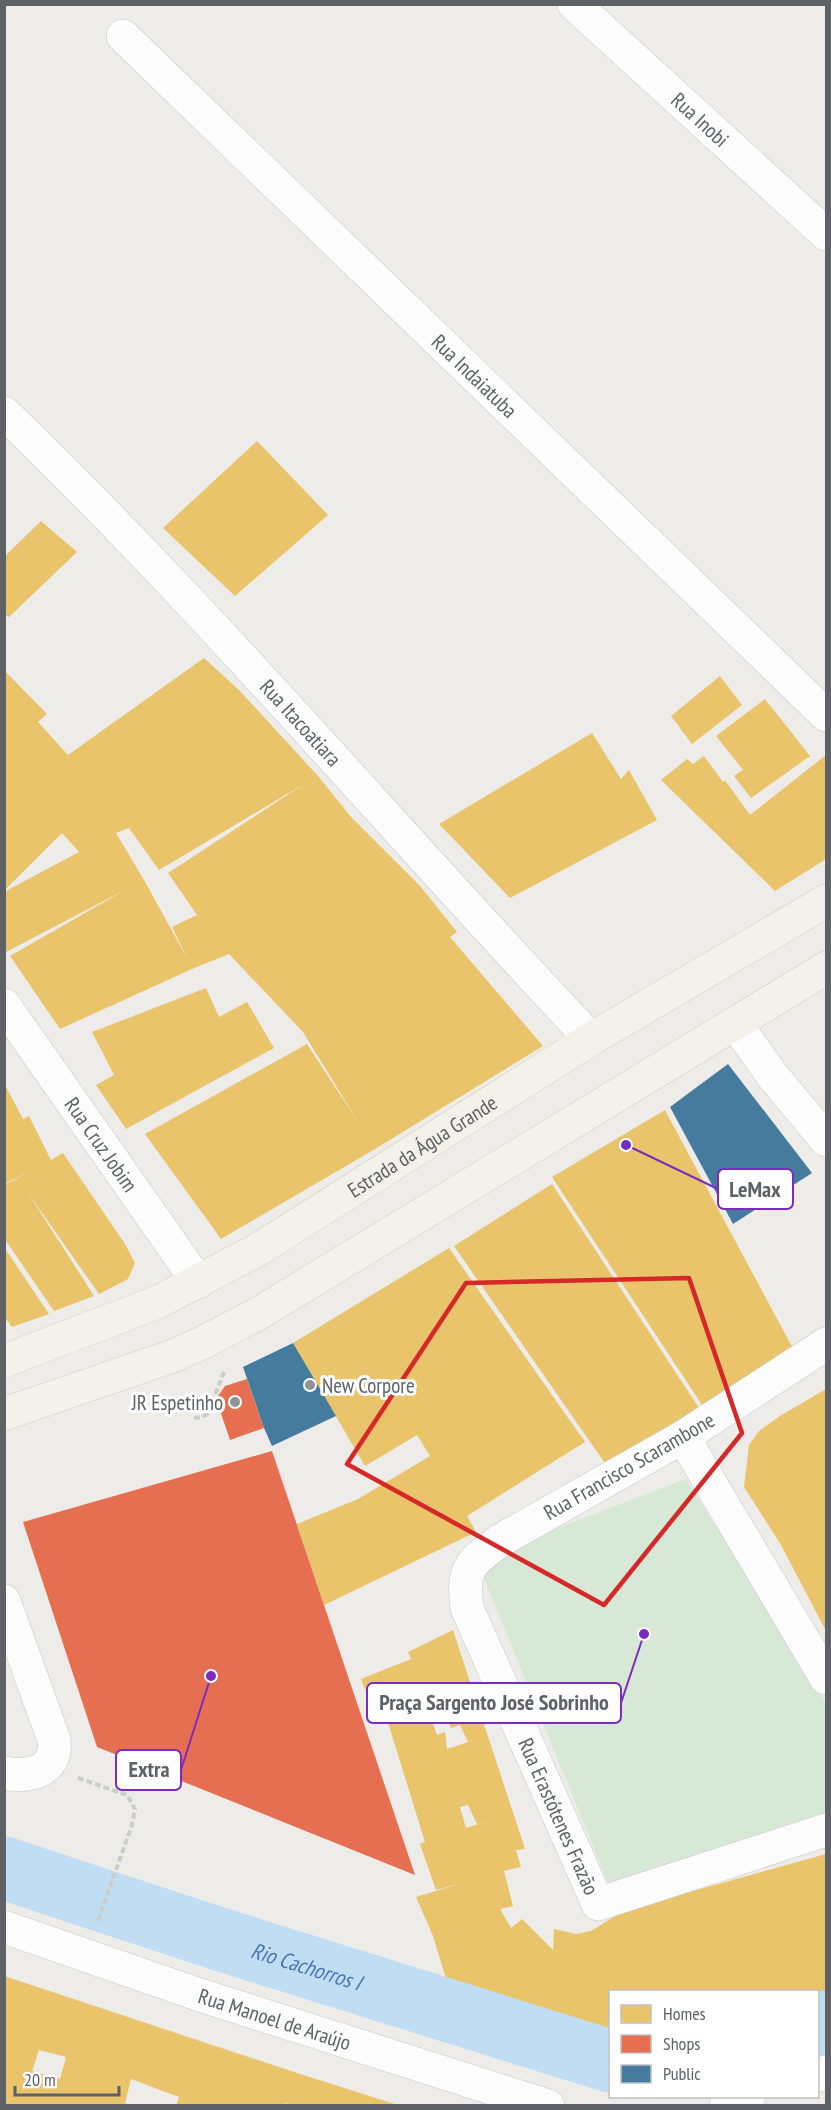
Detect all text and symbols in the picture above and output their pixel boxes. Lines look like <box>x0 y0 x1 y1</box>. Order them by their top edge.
street label: Rua Inobi <box>666 86 735 152</box>
street label: Rua Indaiatuba <box>426 328 523 423</box>
street label: Rua Itacoatiara <box>254 673 348 772</box>
street label: Estrada da Água Grande <box>342 1089 502 1203</box>
street label: Rua Cruz Jobim <box>59 1092 144 1197</box>
callout: LeMax <box>718 1169 793 1209</box>
text: LeMax <box>729 1175 781 1203</box>
place label: New Corpore <box>322 1372 415 1399</box>
marker: New Corpore <box>303 1378 317 1392</box>
place label: JR Espetinho <box>131 1389 223 1416</box>
marker: JR Espetinho <box>228 1395 242 1409</box>
street label: Rua Francisco Scarambone <box>539 1406 719 1526</box>
callout: Praça Sargento José Sobrinho <box>367 1683 621 1723</box>
text: Praça Sargento José Sobrinho <box>379 1688 609 1716</box>
street label: Rua Erastótenes Frazão <box>513 1733 606 1899</box>
callout: Extra <box>116 1750 181 1790</box>
text: Extra <box>128 1755 170 1783</box>
water label: Rio Cachorros I <box>248 1936 368 1997</box>
street label: Rua Manoel de Araújo <box>195 1982 355 2056</box>
legend <box>609 1990 819 2098</box>
text: Homes <box>663 2002 706 2025</box>
text: Shops <box>663 2032 700 2055</box>
scale bar <box>15 2059 118 2097</box>
text: Public <box>663 2062 701 2085</box>
text: 20 m <box>24 2068 56 2091</box>

